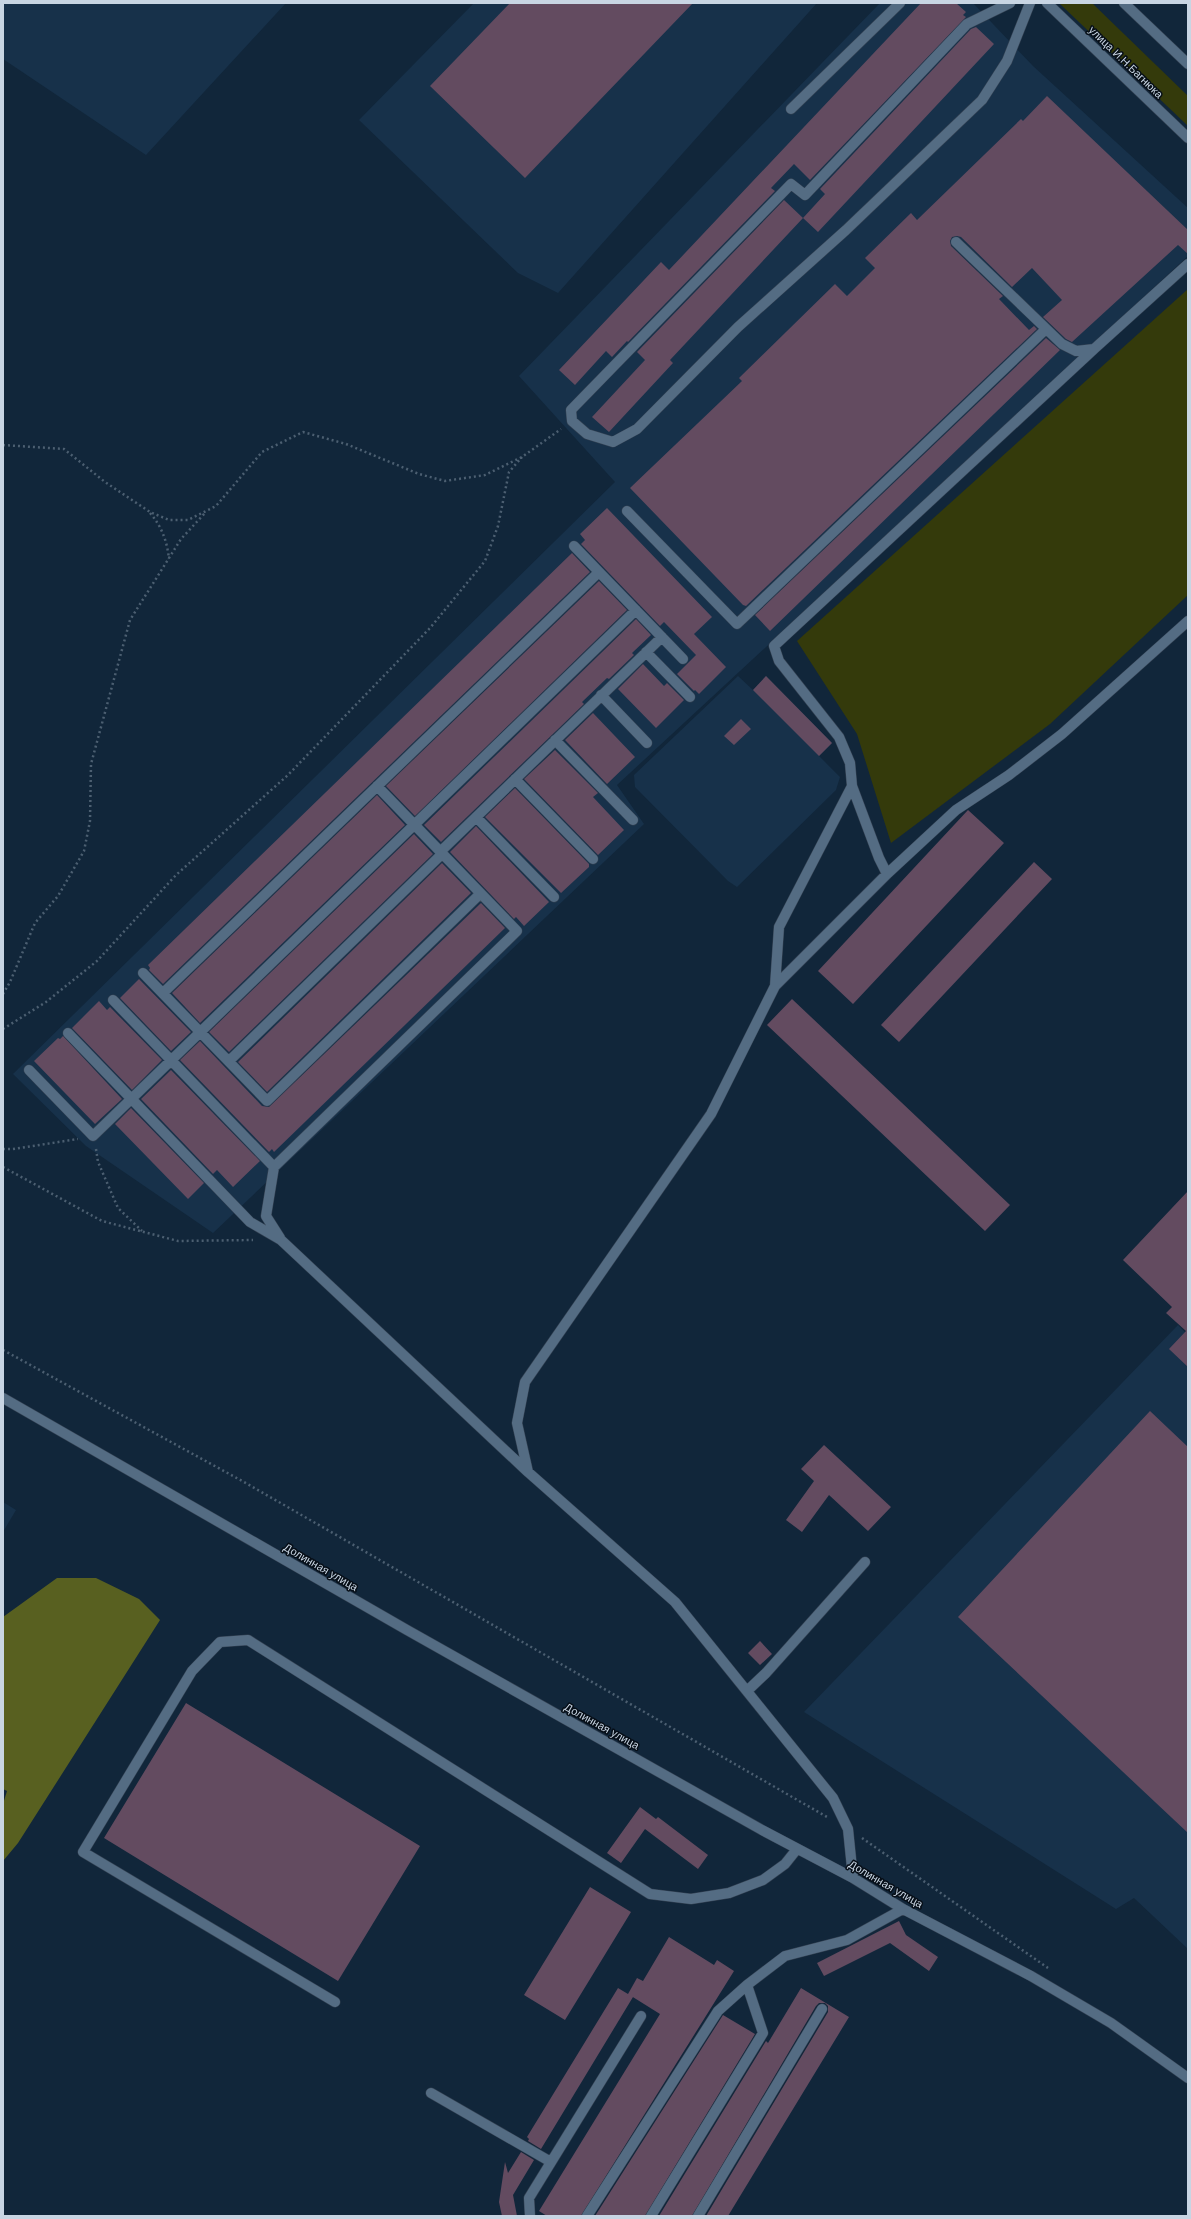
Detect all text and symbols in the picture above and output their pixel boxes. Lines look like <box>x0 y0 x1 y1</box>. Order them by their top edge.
street label: улица И.Н.Багнюка <box>1087 24 1166 101</box>
street label: Долинная улица <box>282 1541 361 1594</box>
street label: Долинная улица <box>563 1701 642 1752</box>
street label: Долинная улица <box>847 1858 926 1911</box>

